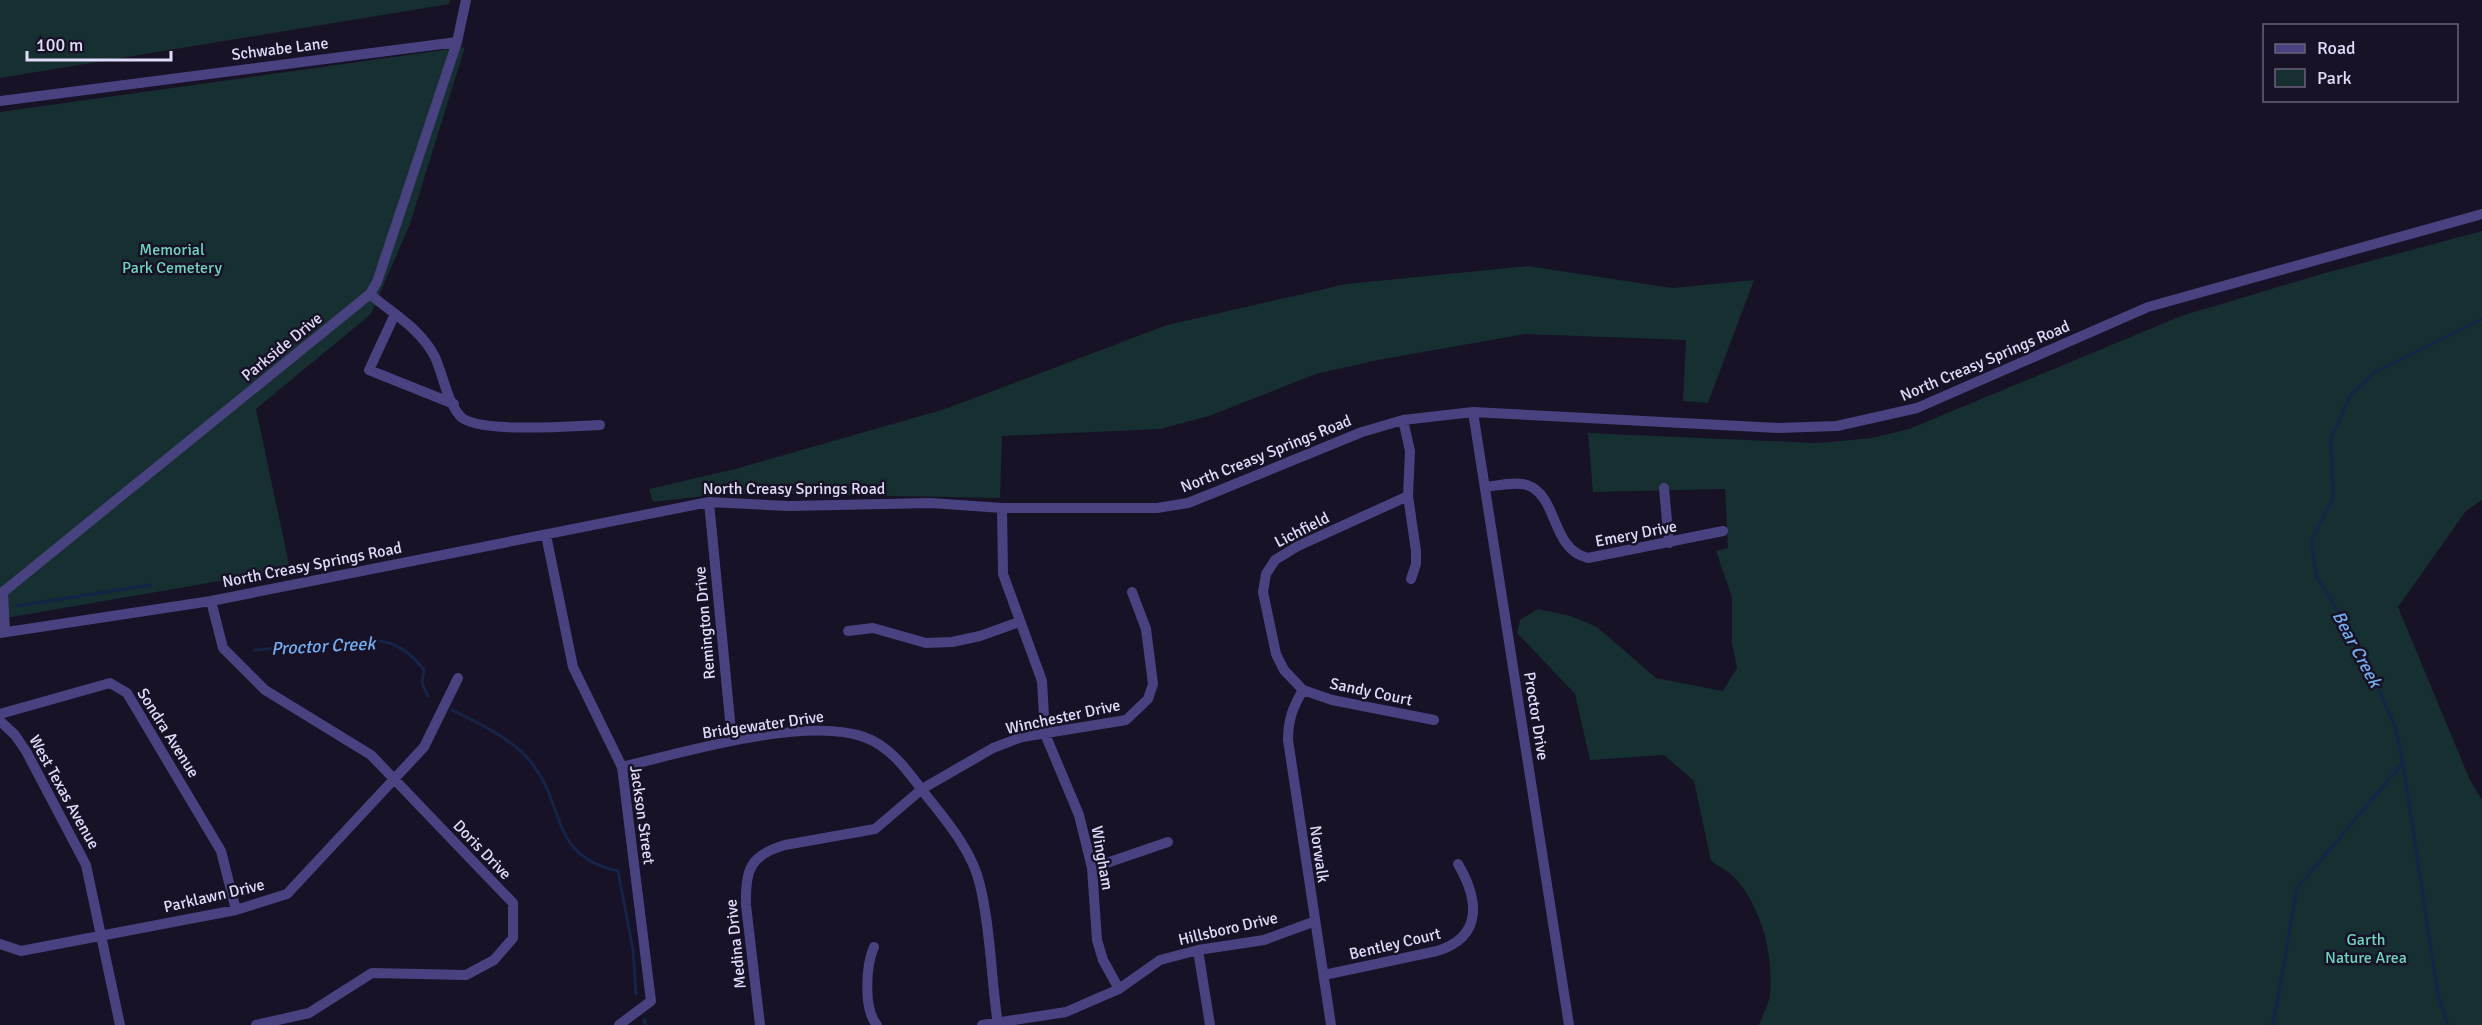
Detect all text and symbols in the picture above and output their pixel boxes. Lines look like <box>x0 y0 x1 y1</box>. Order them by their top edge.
scale bar <box>27 24 171 62</box>
legend <box>2263 24 2458 102</box>
street label: Schwabe Lane <box>230 33 330 65</box>
text: 100 m <box>36 34 83 56</box>
text: Road <box>2317 37 2356 59</box>
text: Park <box>2317 67 2352 89</box>
park label: Memorial Park Cemetery <box>122 240 222 278</box>
street label: Parkside Drive <box>238 308 326 386</box>
street label: North Creasy Springs Road <box>1897 316 2073 406</box>
street label: North Creasy Springs Road <box>1178 411 1354 497</box>
street label: North Creasy Springs Road <box>703 479 885 499</box>
street label: Lichfield <box>1271 508 1333 552</box>
street label: Emery Drive <box>1593 516 1679 552</box>
street label: North Creasy Springs Road <box>221 538 403 592</box>
street label: Remington Drive <box>690 566 720 680</box>
water label: Bear Creek <box>2328 607 2387 693</box>
water label: Proctor Creek <box>270 632 378 660</box>
street label: Proctor Drive <box>1519 670 1553 762</box>
street label: Sandy Court <box>1328 674 1414 711</box>
street label: Sondra Avenue <box>133 685 203 781</box>
street label: Winchester Drive <box>1004 695 1122 739</box>
street label: Bridgewater Drive <box>701 707 825 743</box>
street label: West Texas Avenue <box>24 731 104 853</box>
street label: Jackson Street <box>625 764 659 866</box>
street label: Doris Drive <box>449 816 515 884</box>
street label: Wingham <box>1087 824 1117 892</box>
street label: Norwalk <box>1305 824 1333 884</box>
street label: Parklawn Drive <box>162 875 266 917</box>
street label: Medina Drive <box>721 898 751 990</box>
street label: Hillsboro Drive <box>1176 908 1280 950</box>
street label: Bentley Court <box>1347 924 1443 964</box>
park label: Garth Nature Area <box>2325 930 2407 968</box>

